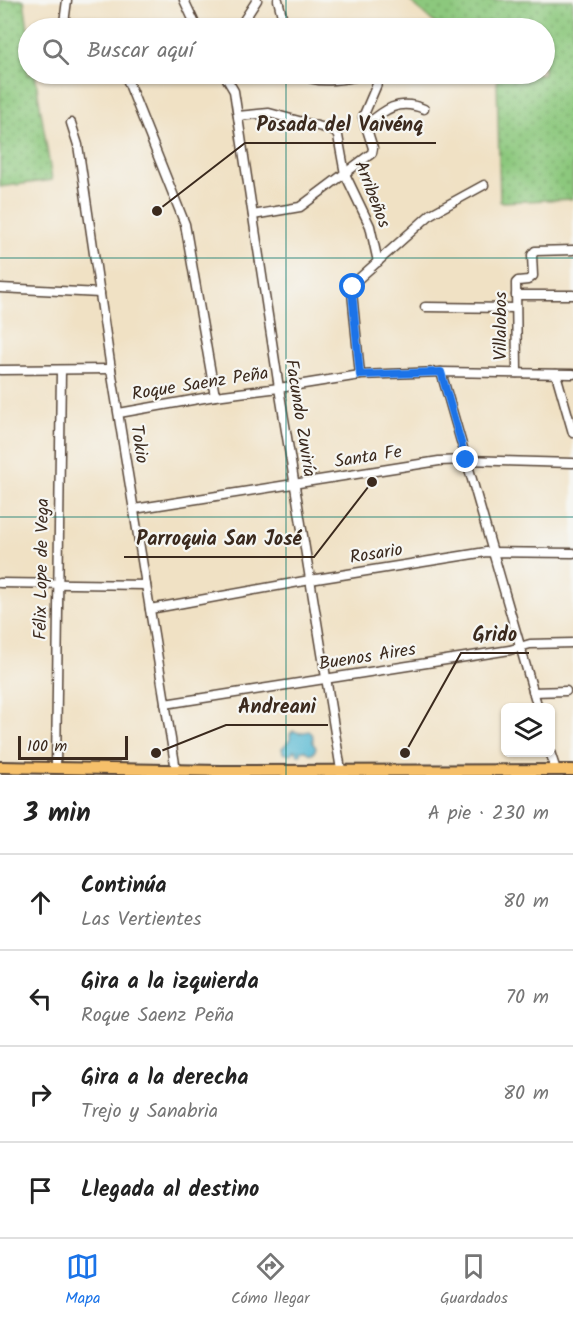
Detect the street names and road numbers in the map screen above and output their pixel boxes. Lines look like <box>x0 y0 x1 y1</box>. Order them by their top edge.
street label: Arribeños <box>346 157 398 233</box>
street label: Villalobos <box>487 291 516 360</box>
street label: Facundo Zuviría <box>276 357 323 479</box>
street label: Roque Saenz Peña <box>130 359 271 410</box>
street label: Tokio <box>121 423 156 466</box>
street label: Santa Fe <box>333 438 404 477</box>
street label: Félix Lope de Vega <box>27 498 58 640</box>
street label: Rosario <box>348 536 405 573</box>
street label: Buenos Aires <box>317 635 418 679</box>

